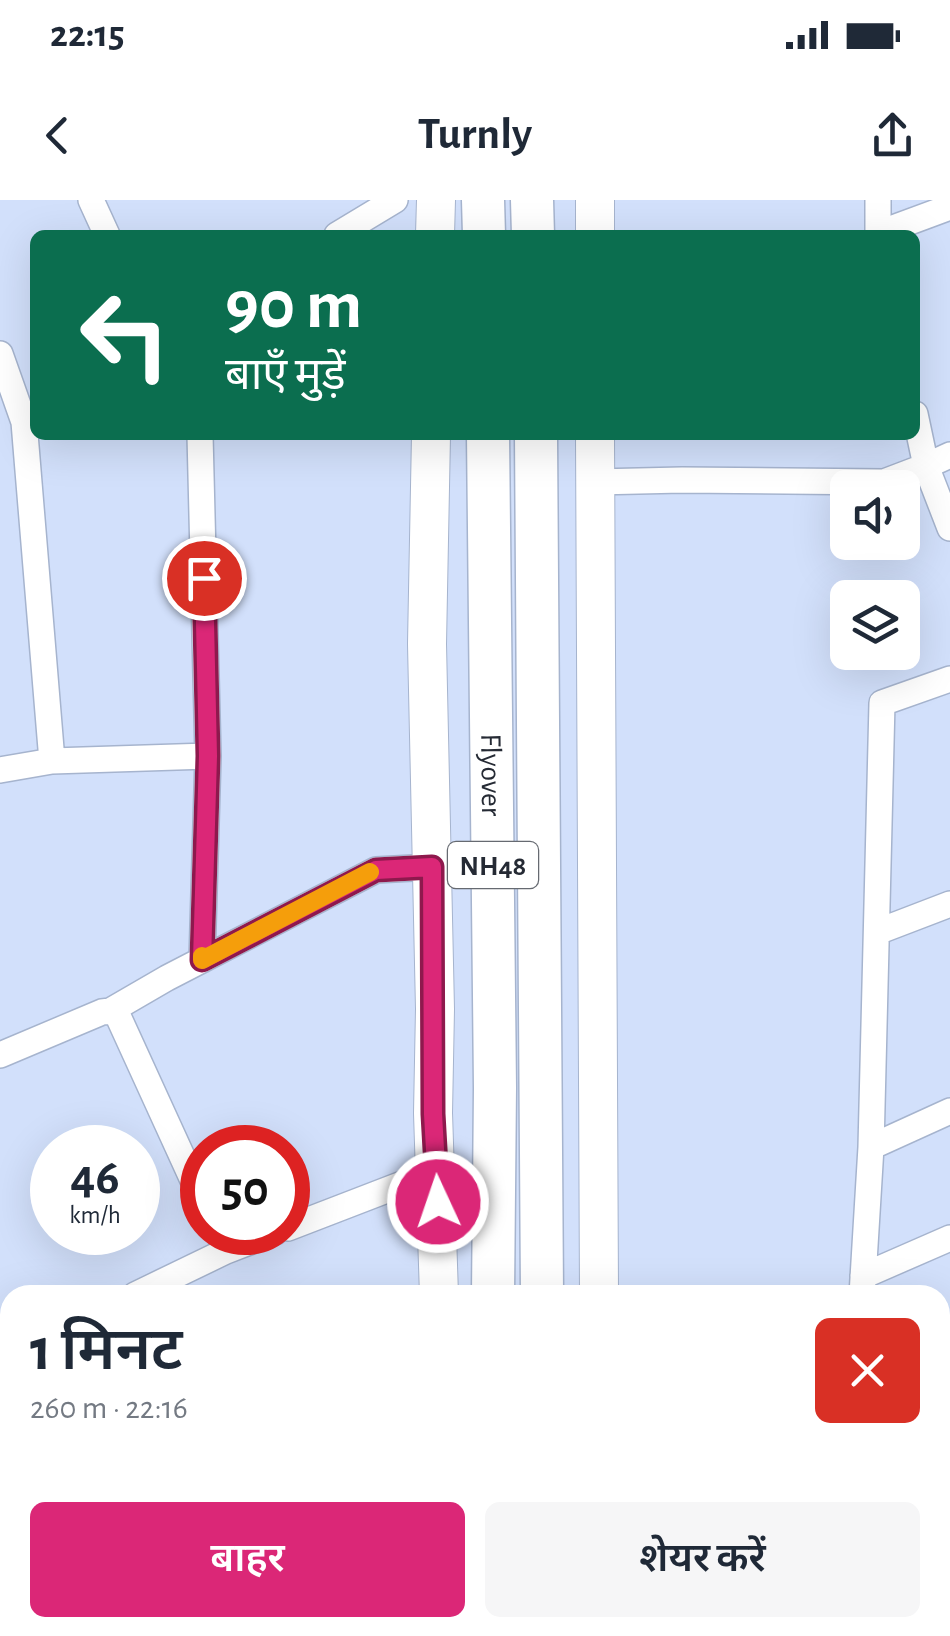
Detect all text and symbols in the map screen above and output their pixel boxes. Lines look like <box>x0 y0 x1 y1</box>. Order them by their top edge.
text: 22:15 <box>50 16 125 54</box>
icon: back <box>30 108 85 163</box>
icon: share <box>865 108 920 163</box>
text: Turnly <box>418 112 532 157</box>
icon: left <box>60 270 190 400</box>
text: 90 m <box>225 271 362 341</box>
text: बाएँ मुड़ें <box>225 353 346 398</box>
map controls <box>830 470 920 670</box>
button: sound <box>830 470 920 560</box>
pin <box>162 536 247 621</box>
icon: arrive <box>177 551 232 606</box>
button: layers <box>830 580 920 670</box>
street label: Flyover <box>475 733 506 817</box>
road number: NH48 <box>448 842 538 888</box>
speed limit sign: 50 <box>180 1125 310 1255</box>
position arrow <box>386 1150 490 1254</box>
text: 46 <box>70 1153 120 1203</box>
text: km/h <box>69 1203 121 1228</box>
button: close <box>815 1318 920 1423</box>
text: 1 मिनट <box>30 1321 182 1381</box>
text: 260 m · 22:16 <box>30 1392 188 1424</box>
button: बाहर <box>30 1502 465 1617</box>
button: शेयर करें <box>485 1502 920 1617</box>

